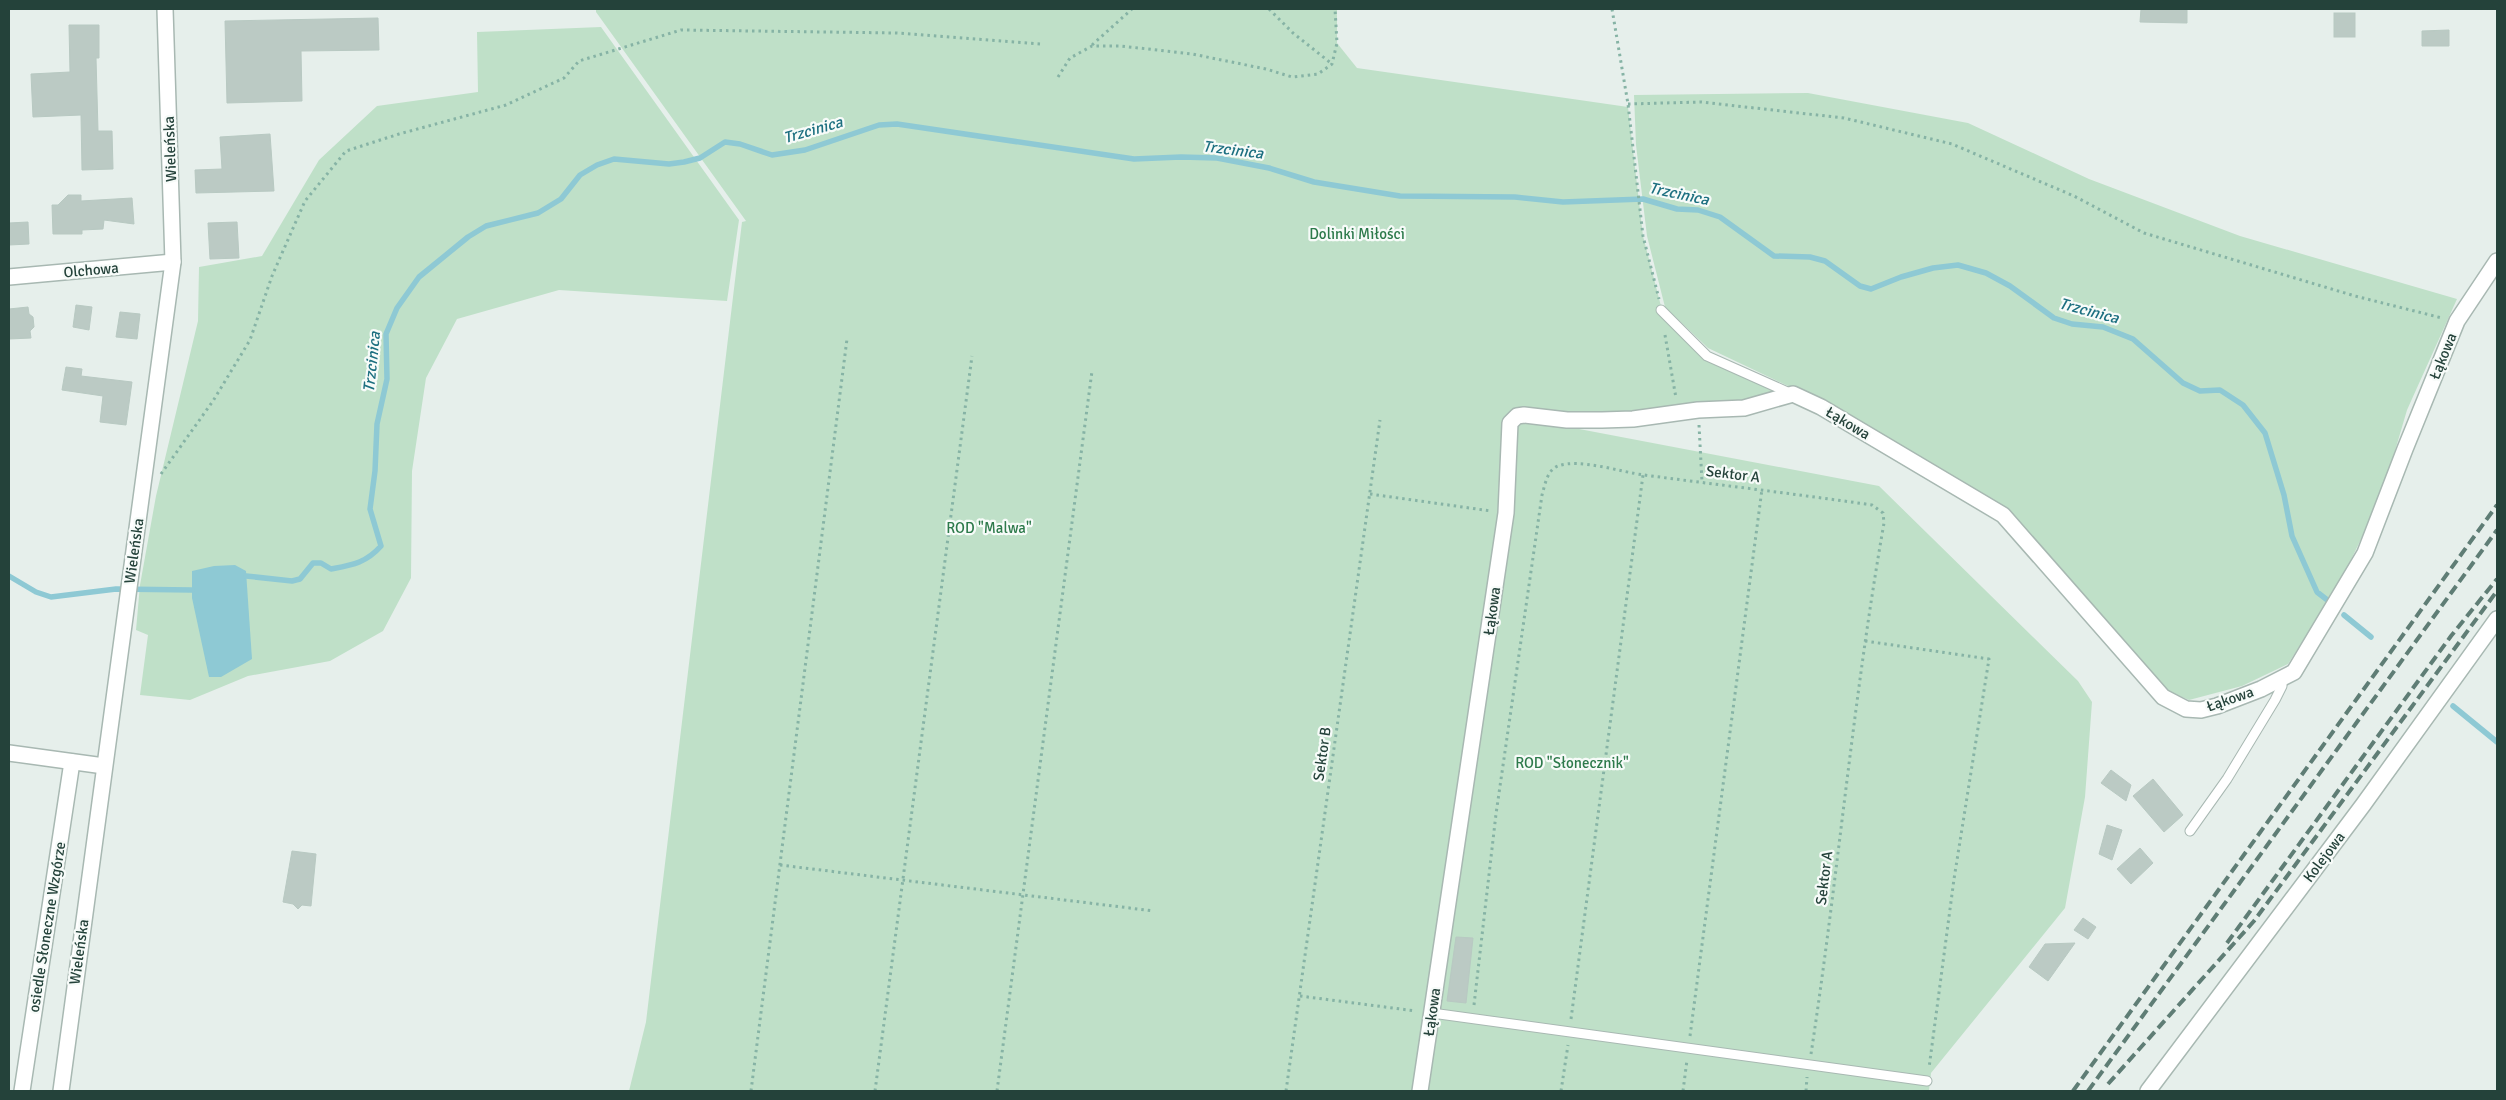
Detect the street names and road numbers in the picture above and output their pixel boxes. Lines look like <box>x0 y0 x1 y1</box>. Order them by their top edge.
street label: Wieleńska <box>160 116 180 182</box>
street label: Olchowa <box>63 259 119 281</box>
street label: Łąkowa <box>2426 330 2460 382</box>
street label: Łąkowa <box>1823 403 1873 443</box>
street label: Sektor A <box>1705 462 1761 486</box>
street label: Wieleńska <box>120 517 148 585</box>
street label: Łąkowa <box>1480 586 1504 636</box>
street label: Łąkowa <box>2204 683 2256 715</box>
street label: Sektor B <box>1309 726 1335 782</box>
street label: Kolejowa <box>2299 828 2349 886</box>
street label: osiedle Słoneczne Wzgórze <box>25 840 69 1014</box>
street label: Sektor A <box>1812 850 1836 906</box>
street label: Wieleńska <box>65 918 93 986</box>
street label: Łąkowa <box>1420 987 1444 1037</box>

